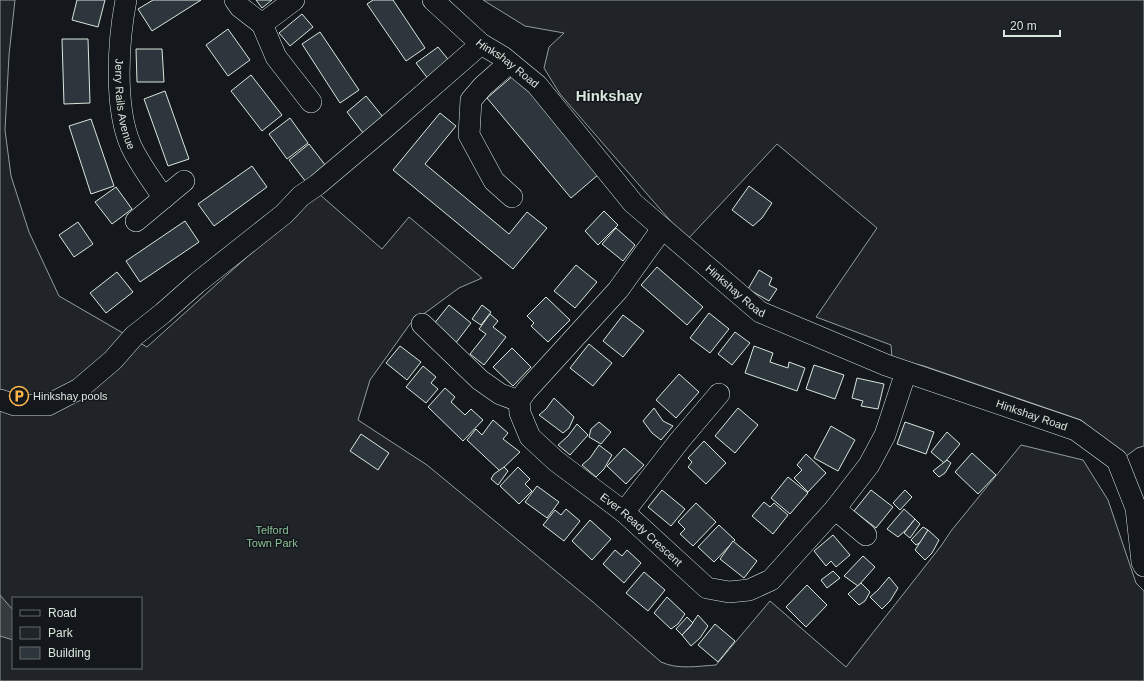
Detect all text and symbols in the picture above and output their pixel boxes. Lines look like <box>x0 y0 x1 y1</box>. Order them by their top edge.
scale bar <box>1004 12 1060 38</box>
text: 20 m <box>1010 19 1037 33</box>
street label: Hinkshay Road <box>474 37 541 90</box>
street label: Jerry Rails Avenue <box>113 59 138 151</box>
district label: Hinkshay <box>576 87 643 104</box>
street label: Hinkshay Road <box>703 262 767 320</box>
parking icon: Hinkshay pools <box>8 385 30 407</box>
place label: Hinkshay pools <box>33 390 108 402</box>
street label: Hinkshay Road <box>995 397 1069 433</box>
street label: Ever Ready Crescent <box>598 491 685 568</box>
park label: Telford Town Park <box>246 524 298 549</box>
legend <box>12 597 142 669</box>
text: Road <box>48 606 77 620</box>
text: Park <box>48 626 74 640</box>
text: Building <box>48 646 91 660</box>

